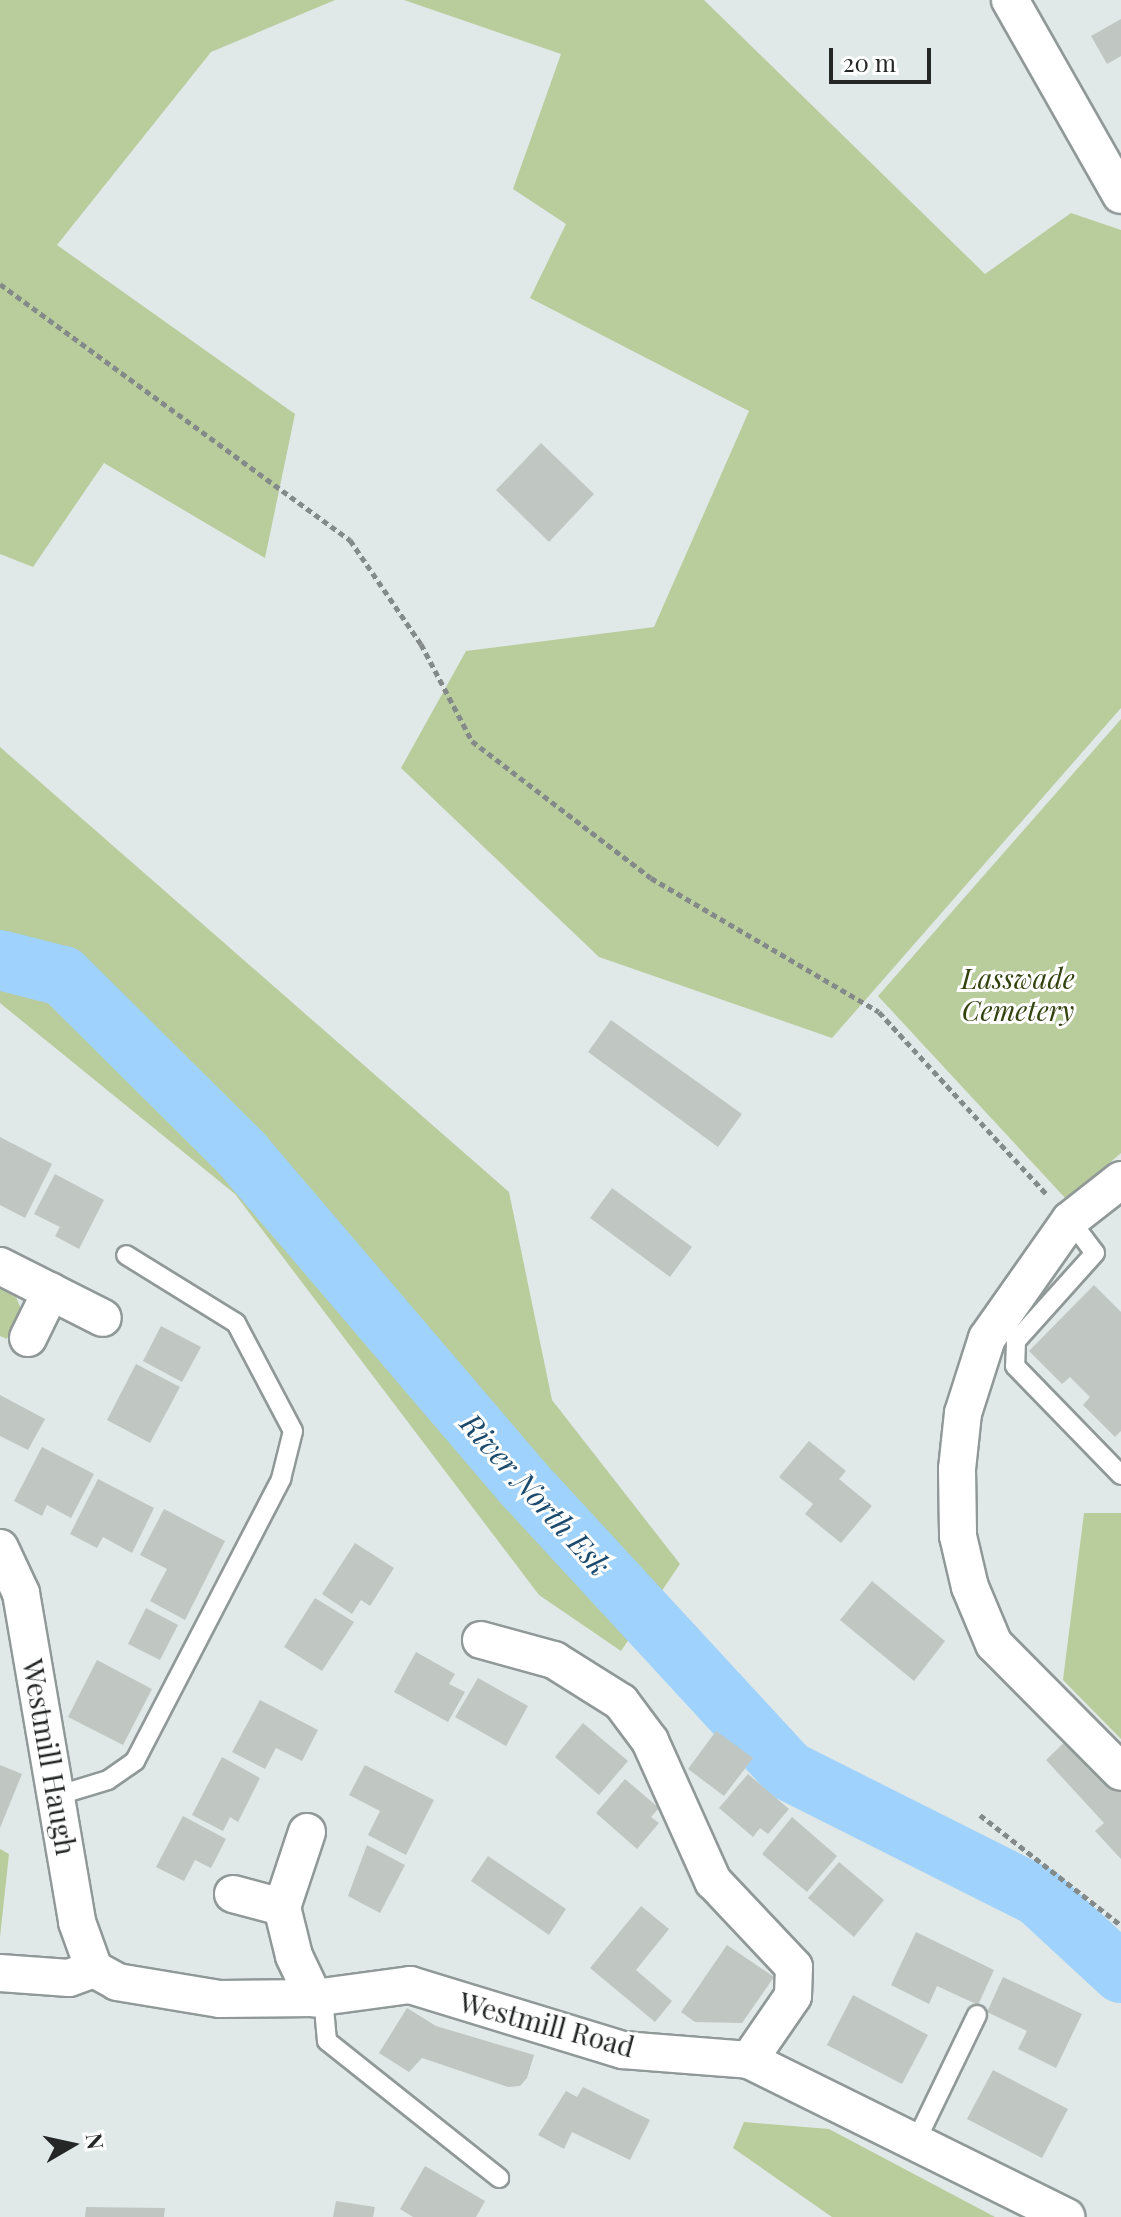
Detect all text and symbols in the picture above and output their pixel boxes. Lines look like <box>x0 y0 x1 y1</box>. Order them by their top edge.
scale bar <box>833 32 935 82</box>
text: 20 m <box>843 46 896 78</box>
park label: Lasswade Cemetery <box>961 961 1075 1027</box>
water label: River North Esk <box>454 1405 618 1583</box>
street label: Westmill Haugh <box>16 1656 84 1858</box>
street label: Westmill Road <box>456 1985 638 2063</box>
north arrow <box>32 2105 112 2185</box>
text: N <box>80 2131 112 2151</box>

